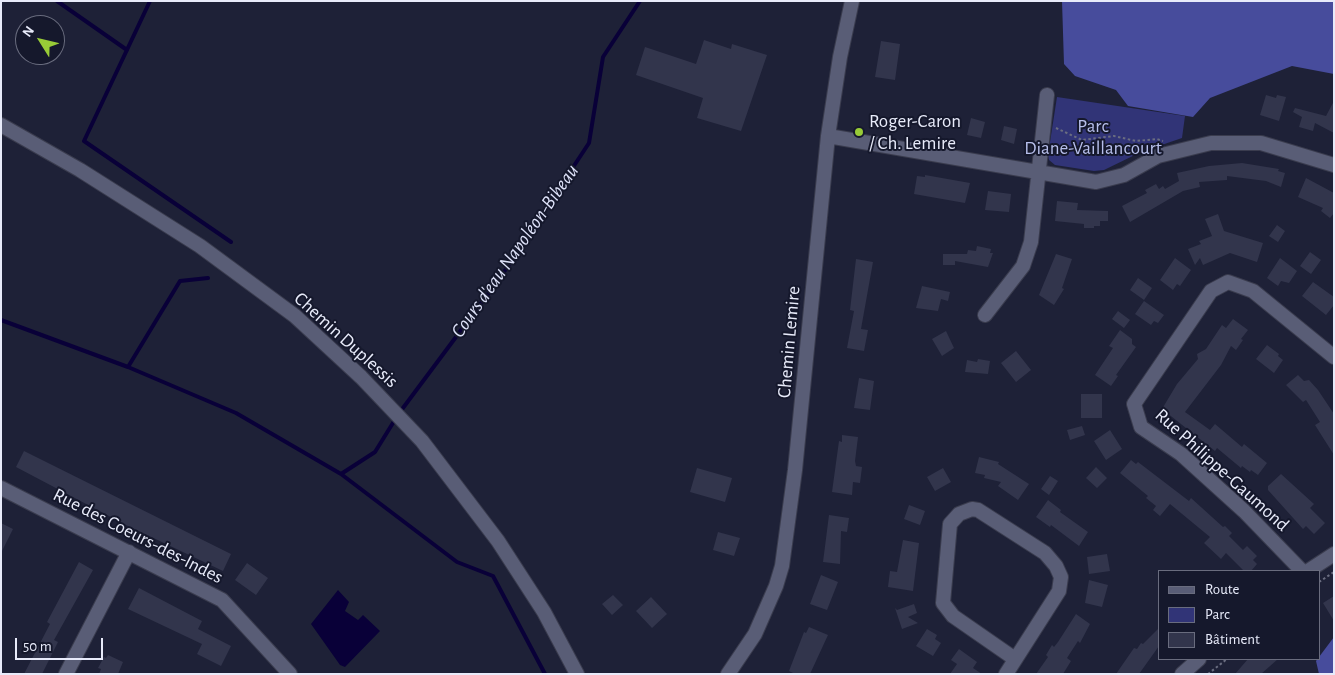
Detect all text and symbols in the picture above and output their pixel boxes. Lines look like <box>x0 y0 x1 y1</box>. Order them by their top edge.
north arrow <box>15 15 65 65</box>
text: N <box>20 24 37 40</box>
place label: Roger-Caron / Ch. Lemire <box>869 110 961 154</box>
park label: Parc Diane-Vaillancourt <box>1024 115 1162 159</box>
marker: Roger-Caron / Ch. Lemire <box>853 126 865 138</box>
water label: Cours d'eau Napoléon-Bibeau <box>446 160 584 342</box>
street label: Chemin Lemire <box>773 285 805 399</box>
street label: Chemin Duplessis <box>289 287 403 393</box>
street label: Rue Philippe-Gaumond <box>1150 404 1294 536</box>
street label: Rue des Coeurs-des-Indes <box>49 483 227 589</box>
legend <box>1158 570 1320 660</box>
text: Route <box>1205 582 1239 597</box>
text: Parc <box>1205 607 1230 622</box>
scale bar <box>18 628 105 660</box>
text: Bâtiment <box>1205 632 1260 647</box>
text: 50 m <box>23 639 52 654</box>

